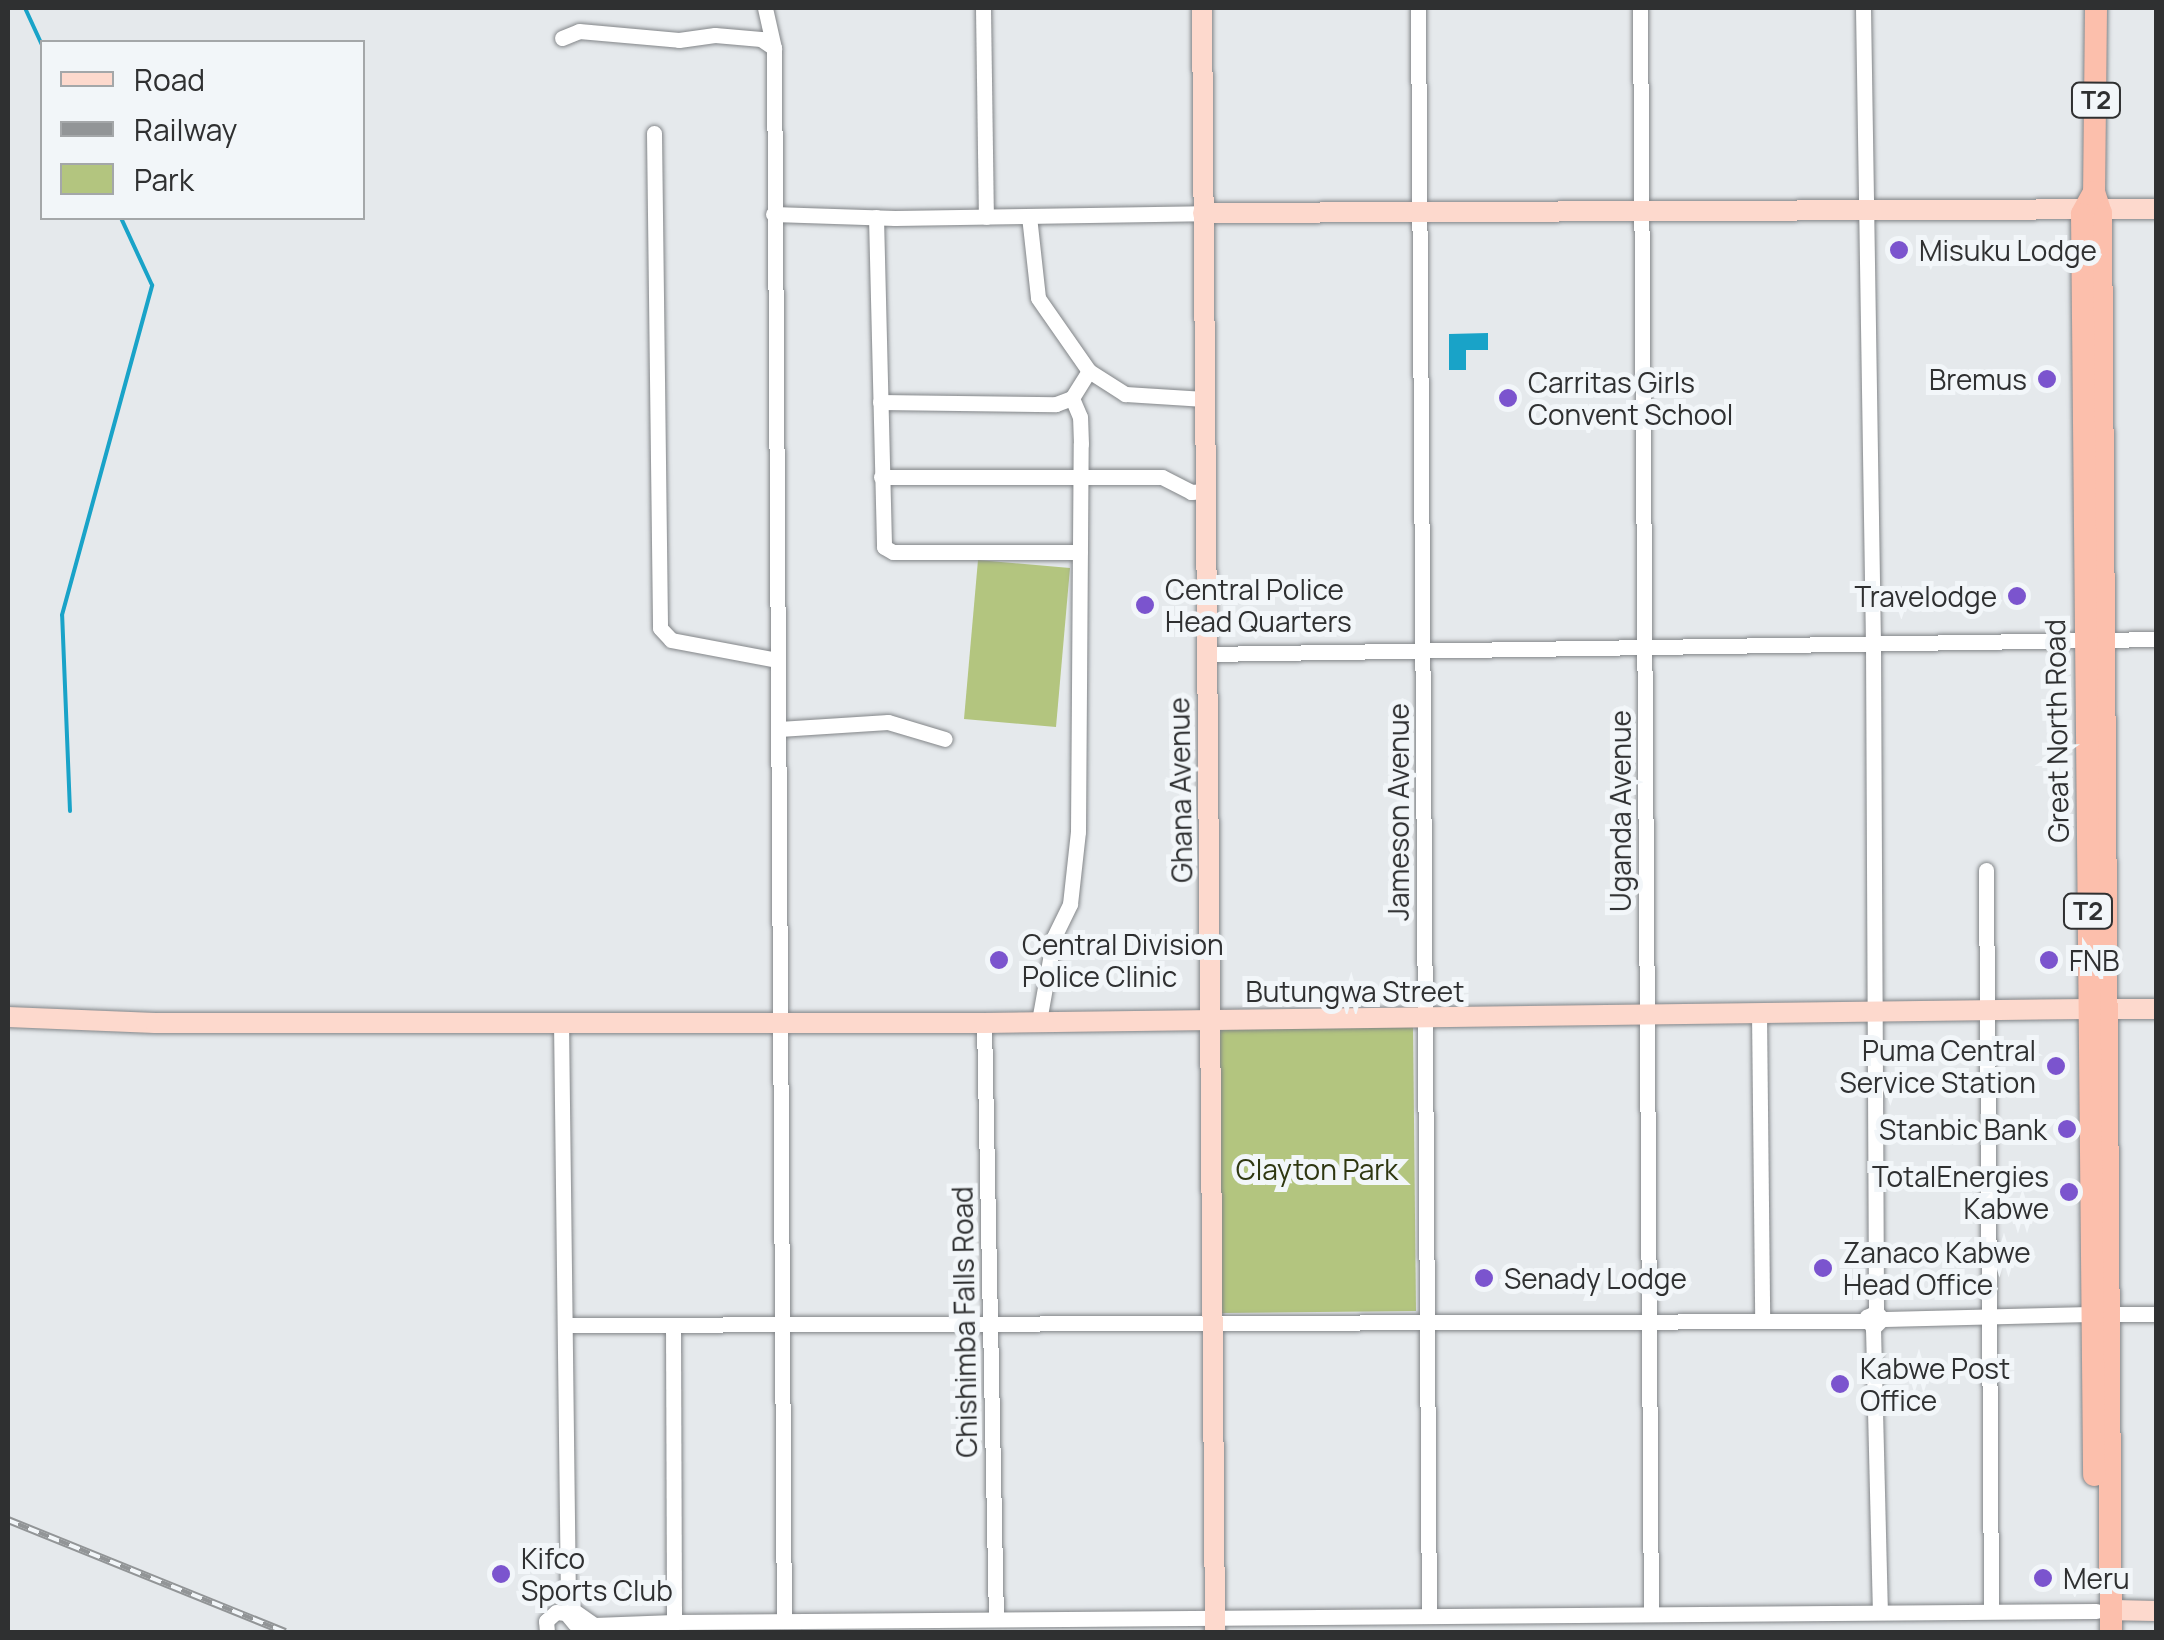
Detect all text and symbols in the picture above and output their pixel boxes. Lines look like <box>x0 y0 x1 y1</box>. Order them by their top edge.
legend <box>40 40 365 220</box>
text: Road <box>134 59 205 100</box>
road number: T2 <box>2068 80 2124 120</box>
text: Railway <box>134 109 237 150</box>
text: Park <box>134 159 194 200</box>
place label: Misuku Lodge <box>1919 233 2097 267</box>
marker: Misuku Lodge <box>1888 239 1910 261</box>
place label: Bremus <box>1929 362 2027 396</box>
place label: Carritas Girls Convent School <box>1528 365 1733 431</box>
marker: Bremus <box>2036 368 2058 390</box>
marker: Carritas Girls Convent School <box>1497 387 1519 409</box>
place label: Central Police Head Quarters <box>1165 572 1352 638</box>
place label: Travelodge <box>1855 579 1997 613</box>
marker: Travelodge <box>2006 585 2028 607</box>
marker: Central Police Head Quarters <box>1134 594 1156 616</box>
street label: Great North Road <box>2037 619 2075 843</box>
street label: Ghana Avenue <box>1162 697 1198 883</box>
street label: Jameson Avenue <box>1381 703 1415 921</box>
street label: Uganda Avenue <box>1603 710 1637 912</box>
road number: T2 <box>2060 891 2116 931</box>
place label: Central Division Police Clinic <box>1022 927 1224 993</box>
place label: FNB <box>2069 943 2119 977</box>
marker: Central Division Police Clinic <box>986 947 1012 973</box>
marker: FNB <box>2038 949 2060 971</box>
street label: Butungwa Street <box>1246 974 1464 1008</box>
place label: Puma Central Service Station <box>1839 1033 2036 1099</box>
marker: Puma Central Service Station <box>2045 1055 2067 1077</box>
place label: Stanbic Bank <box>1879 1112 2047 1146</box>
marker: Stanbic Bank <box>2056 1118 2078 1140</box>
park label: Clayton Park <box>1236 1152 1398 1186</box>
place label: TotalEnergies Kabwe <box>1872 1159 2049 1225</box>
marker: TotalEnergies Kabwe <box>2058 1181 2080 1203</box>
street label: Chishimba Falls Road <box>945 1186 983 1458</box>
place label: Zanaco Kabwe Head Office <box>1843 1235 2031 1301</box>
marker: Zanaco Kabwe Head Office <box>1812 1257 1834 1279</box>
place label: Senady Lodge <box>1504 1261 1687 1295</box>
marker: Senady Lodge <box>1473 1267 1495 1289</box>
place label: Kabwe Post Office <box>1860 1351 2010 1417</box>
marker: Kabwe Post Office <box>1829 1373 1851 1395</box>
place label: Kifco Sports Club <box>521 1541 673 1607</box>
place label: Meru <box>2063 1561 2130 1595</box>
marker: Kifco Sports Club <box>490 1563 512 1585</box>
marker: Meru <box>2032 1567 2054 1589</box>

